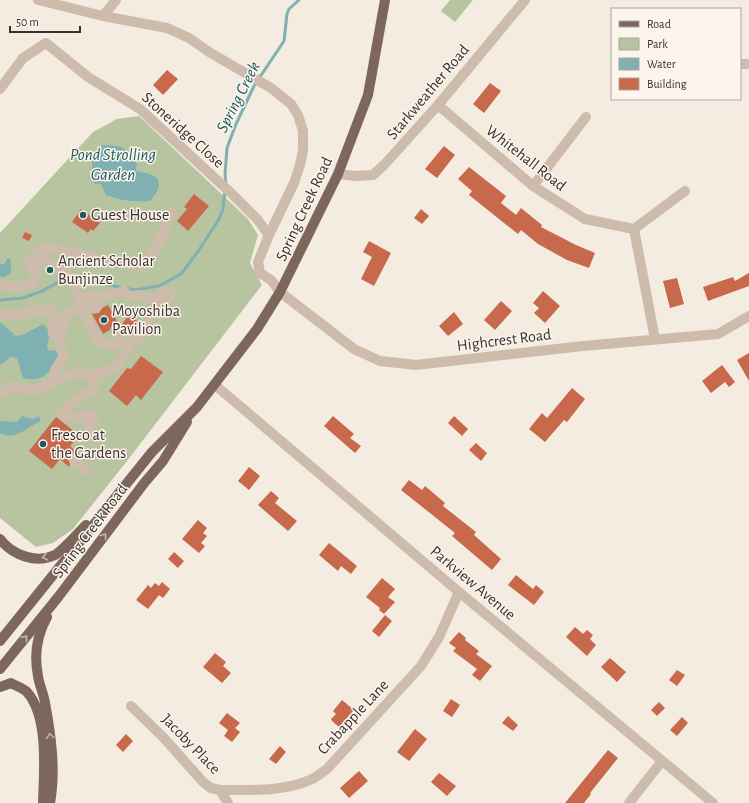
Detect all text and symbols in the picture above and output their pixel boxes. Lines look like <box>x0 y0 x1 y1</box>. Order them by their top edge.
scale bar <box>10 8 80 34</box>
legend <box>611 8 741 100</box>
text: 50 m <box>16 16 39 28</box>
text: Road <box>647 18 671 30</box>
text: Park <box>647 38 668 50</box>
street label: Starkweather Road <box>384 42 472 142</box>
text: Water <box>647 58 676 70</box>
water label: Spring Creek <box>213 59 264 135</box>
text: Building <box>647 78 687 90</box>
street label: Stoneridge Close <box>139 89 227 171</box>
street label: Whitehall Road <box>483 122 569 194</box>
water label: Pond Strolling Garden <box>70 146 156 183</box>
street label: Spring Creek Road <box>273 154 335 264</box>
place label: Guest House <box>91 207 169 223</box>
marker: Guest House <box>78 210 88 220</box>
place label: Ancient Scholar Bunjinze <box>58 253 156 288</box>
marker: Ancient Scholar Bunjinze <box>45 265 55 275</box>
place label: Moyoshiba Pavilion <box>112 303 180 337</box>
marker: Moyoshiba Pavilion <box>99 315 109 325</box>
street label: Highcrest Road <box>456 326 552 354</box>
place label: Fresco at the Gardens <box>51 427 126 461</box>
marker: Fresco at the Gardens <box>38 439 48 449</box>
street label: Spring Creek Road <box>50 481 130 581</box>
one-way arrow <box>100 533 107 540</box>
street label: Parkview Avenue <box>427 543 519 623</box>
one-way arrow <box>42 552 49 560</box>
one-way arrow <box>20 636 27 643</box>
street label: Crabapple Lane <box>314 677 392 757</box>
street label: Jacoby Place <box>158 711 223 778</box>
one-way arrow <box>46 733 55 739</box>

